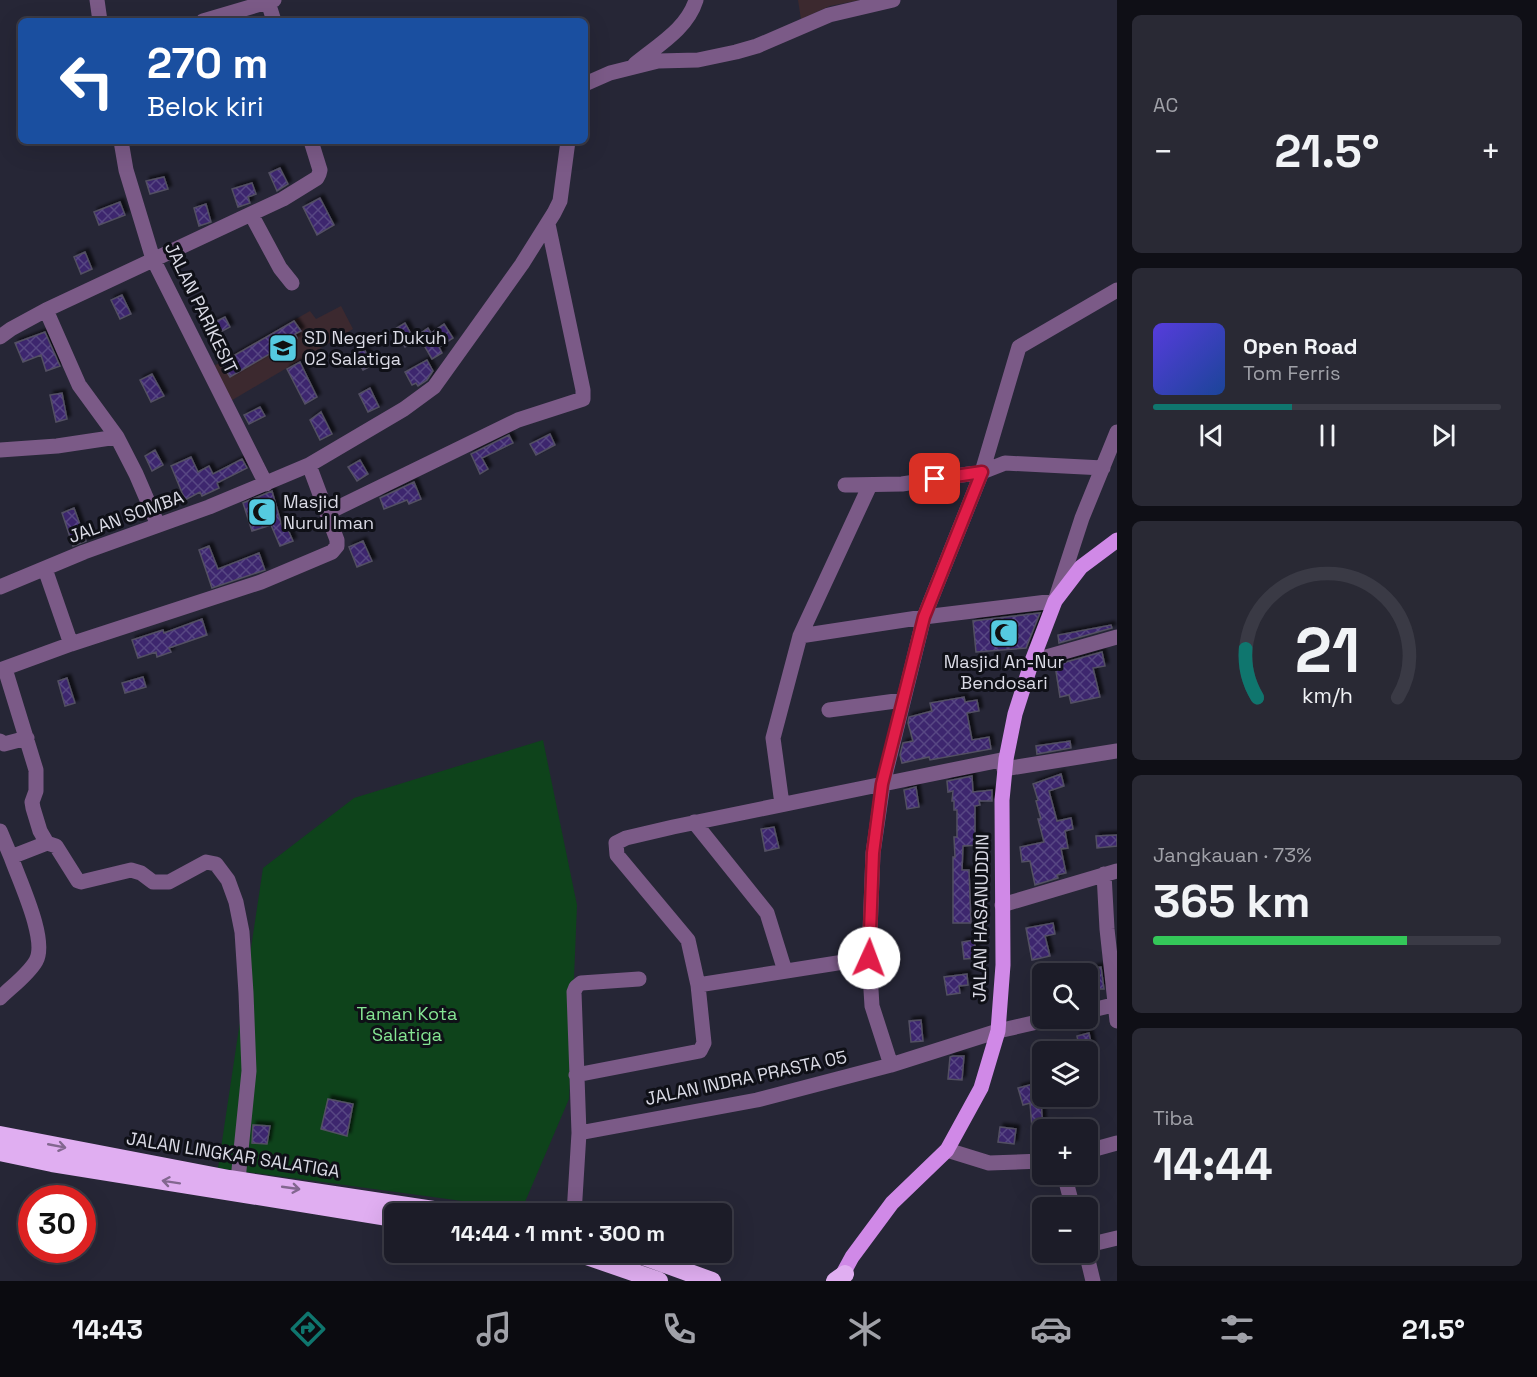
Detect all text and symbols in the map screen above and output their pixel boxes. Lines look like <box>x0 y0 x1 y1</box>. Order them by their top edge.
text: 270 m <box>147 37 268 90</box>
icon: left <box>48 42 126 120</box>
text: Belok kiri <box>147 89 264 124</box>
text: AC <box>1153 92 1178 118</box>
text: 21.5° <box>1274 123 1380 180</box>
text: − <box>1153 131 1173 173</box>
text: + <box>1481 131 1501 173</box>
street label: JALAN PARIKESIT <box>160 238 243 378</box>
place label: SD Negeri Dukuh 02 Salatiga <box>304 326 447 370</box>
school or university icon: SD Negeri Dukuh 02 Salatiga <box>267 332 299 364</box>
text: Open Road <box>1243 332 1358 360</box>
text: Tom Ferris <box>1243 360 1341 386</box>
icon: previous <box>1195 419 1228 452</box>
icon: pause <box>1311 419 1344 452</box>
icon: next <box>1427 419 1460 452</box>
pin <box>909 453 960 504</box>
icon: arrive <box>918 462 951 495</box>
street label: JALAN SOMBA <box>65 485 187 548</box>
place label: Masjid Nurul Iman <box>283 490 374 534</box>
mosque icon: Masjid Nurul Iman <box>246 496 278 528</box>
text: 21 <box>1294 611 1360 690</box>
mosque icon: Masjid An-Nur Bendosari <box>988 617 1020 649</box>
place label: Masjid An-Nur Bendosari <box>944 650 1064 694</box>
text: km/h <box>1301 682 1353 709</box>
street label: JALAN HASANUDDIN <box>968 834 993 1002</box>
text: Jangkauan · 73% <box>1153 842 1312 868</box>
text: 365 km <box>1153 873 1310 930</box>
position arrow <box>837 926 901 990</box>
map controls <box>1032 963 1098 1263</box>
button: search <box>1032 963 1098 1029</box>
park label: Taman Kota Salatiga <box>357 1002 457 1046</box>
button: layers <box>1032 1041 1098 1107</box>
street label: JALAN INDRA PRASTA 05 <box>643 1045 849 1110</box>
text: Tiba <box>1153 1105 1194 1131</box>
button: + <box>1032 1119 1098 1185</box>
street label: JALAN LINGKAR SALATIGA <box>125 1126 342 1183</box>
text: 14:44 <box>1153 1136 1273 1193</box>
one-way arrow <box>47 1141 67 1152</box>
one-way arrow <box>161 1177 181 1188</box>
one-way arrow <box>280 1182 300 1193</box>
speed limit sign: 30 <box>18 1185 96 1263</box>
button: − <box>1032 1197 1098 1263</box>
text: 14:44 · 1 mnt · 300 m <box>451 1219 665 1247</box>
icon: directions <box>287 1308 329 1350</box>
icon: music <box>473 1308 515 1350</box>
icon: phone <box>658 1308 700 1350</box>
icon: climate <box>844 1308 886 1350</box>
icon: car <box>1030 1308 1072 1350</box>
icon: filters <box>1216 1308 1258 1350</box>
text: 14:43 <box>72 1312 143 1347</box>
text: 21.5° <box>1402 1312 1465 1347</box>

